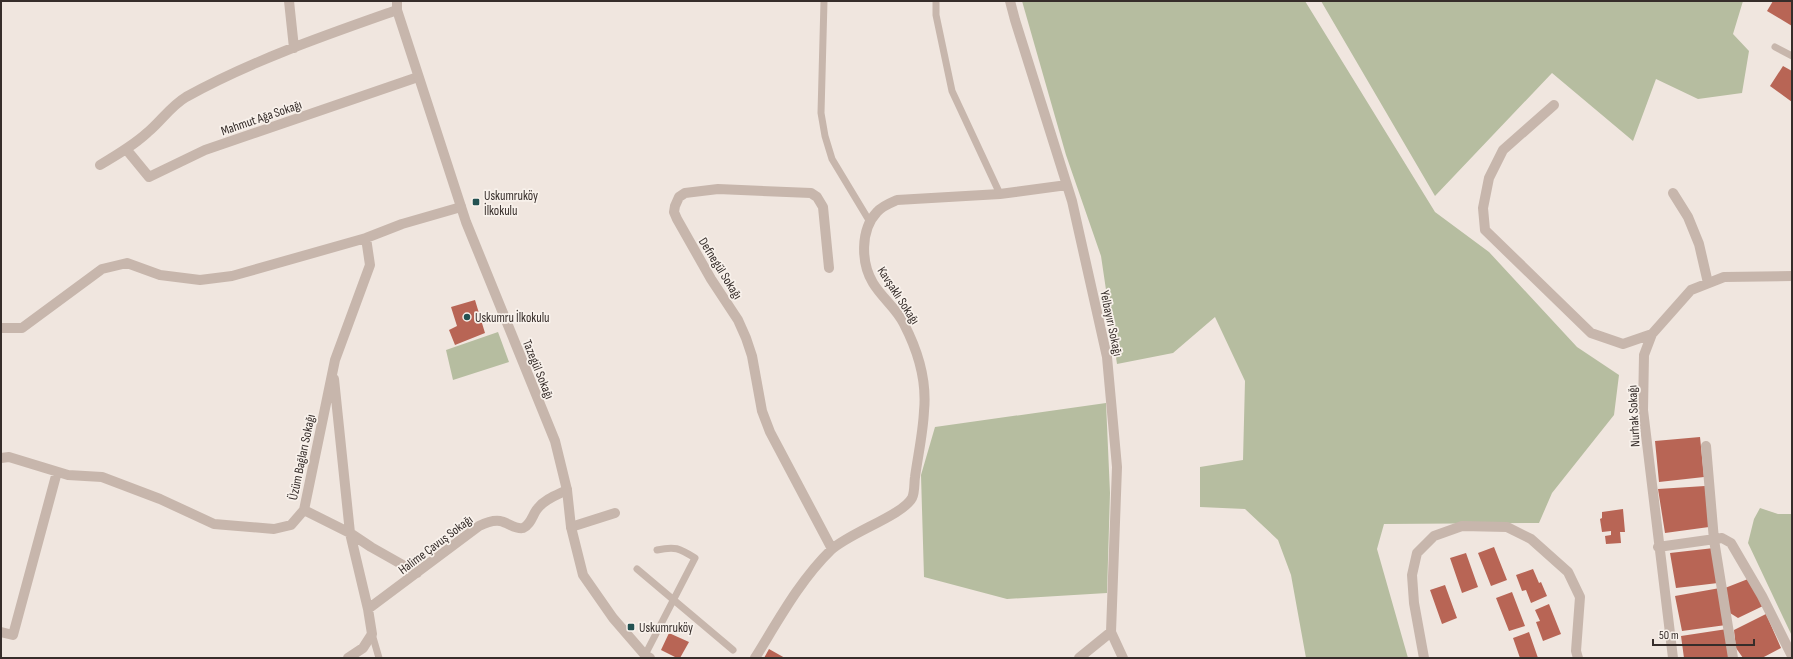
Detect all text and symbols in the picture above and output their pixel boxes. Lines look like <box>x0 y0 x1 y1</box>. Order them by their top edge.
street label: Mahmut Ağa Sokağı <box>219 97 304 139</box>
place label: Uskumruköy İlkokulu <box>484 188 538 219</box>
marker: Uskumruköy İlkokulu <box>471 197 481 207</box>
street label: Defnegül Sokağı <box>695 235 745 302</box>
street label: Kavşaklı Sokağı <box>874 264 923 327</box>
street label: Yelbayırı Sokağı <box>1096 289 1126 358</box>
place label: Uskumru İlkokulu <box>475 309 550 326</box>
marker: Uskumru İlkokulu <box>462 312 472 322</box>
street label: Tazegül Sokağı <box>519 337 557 401</box>
street label: Nurhak Sokağı <box>1624 385 1644 447</box>
street label: Üzüm Bağları Sokağı <box>284 413 319 501</box>
street label: Halime Çavuş Sokağı <box>395 512 476 578</box>
place label: Uskumruköy <box>639 620 693 636</box>
scale bar <box>1653 621 1754 647</box>
marker: Uskumruköy <box>626 622 636 632</box>
text: 50 m <box>1659 628 1679 643</box>

